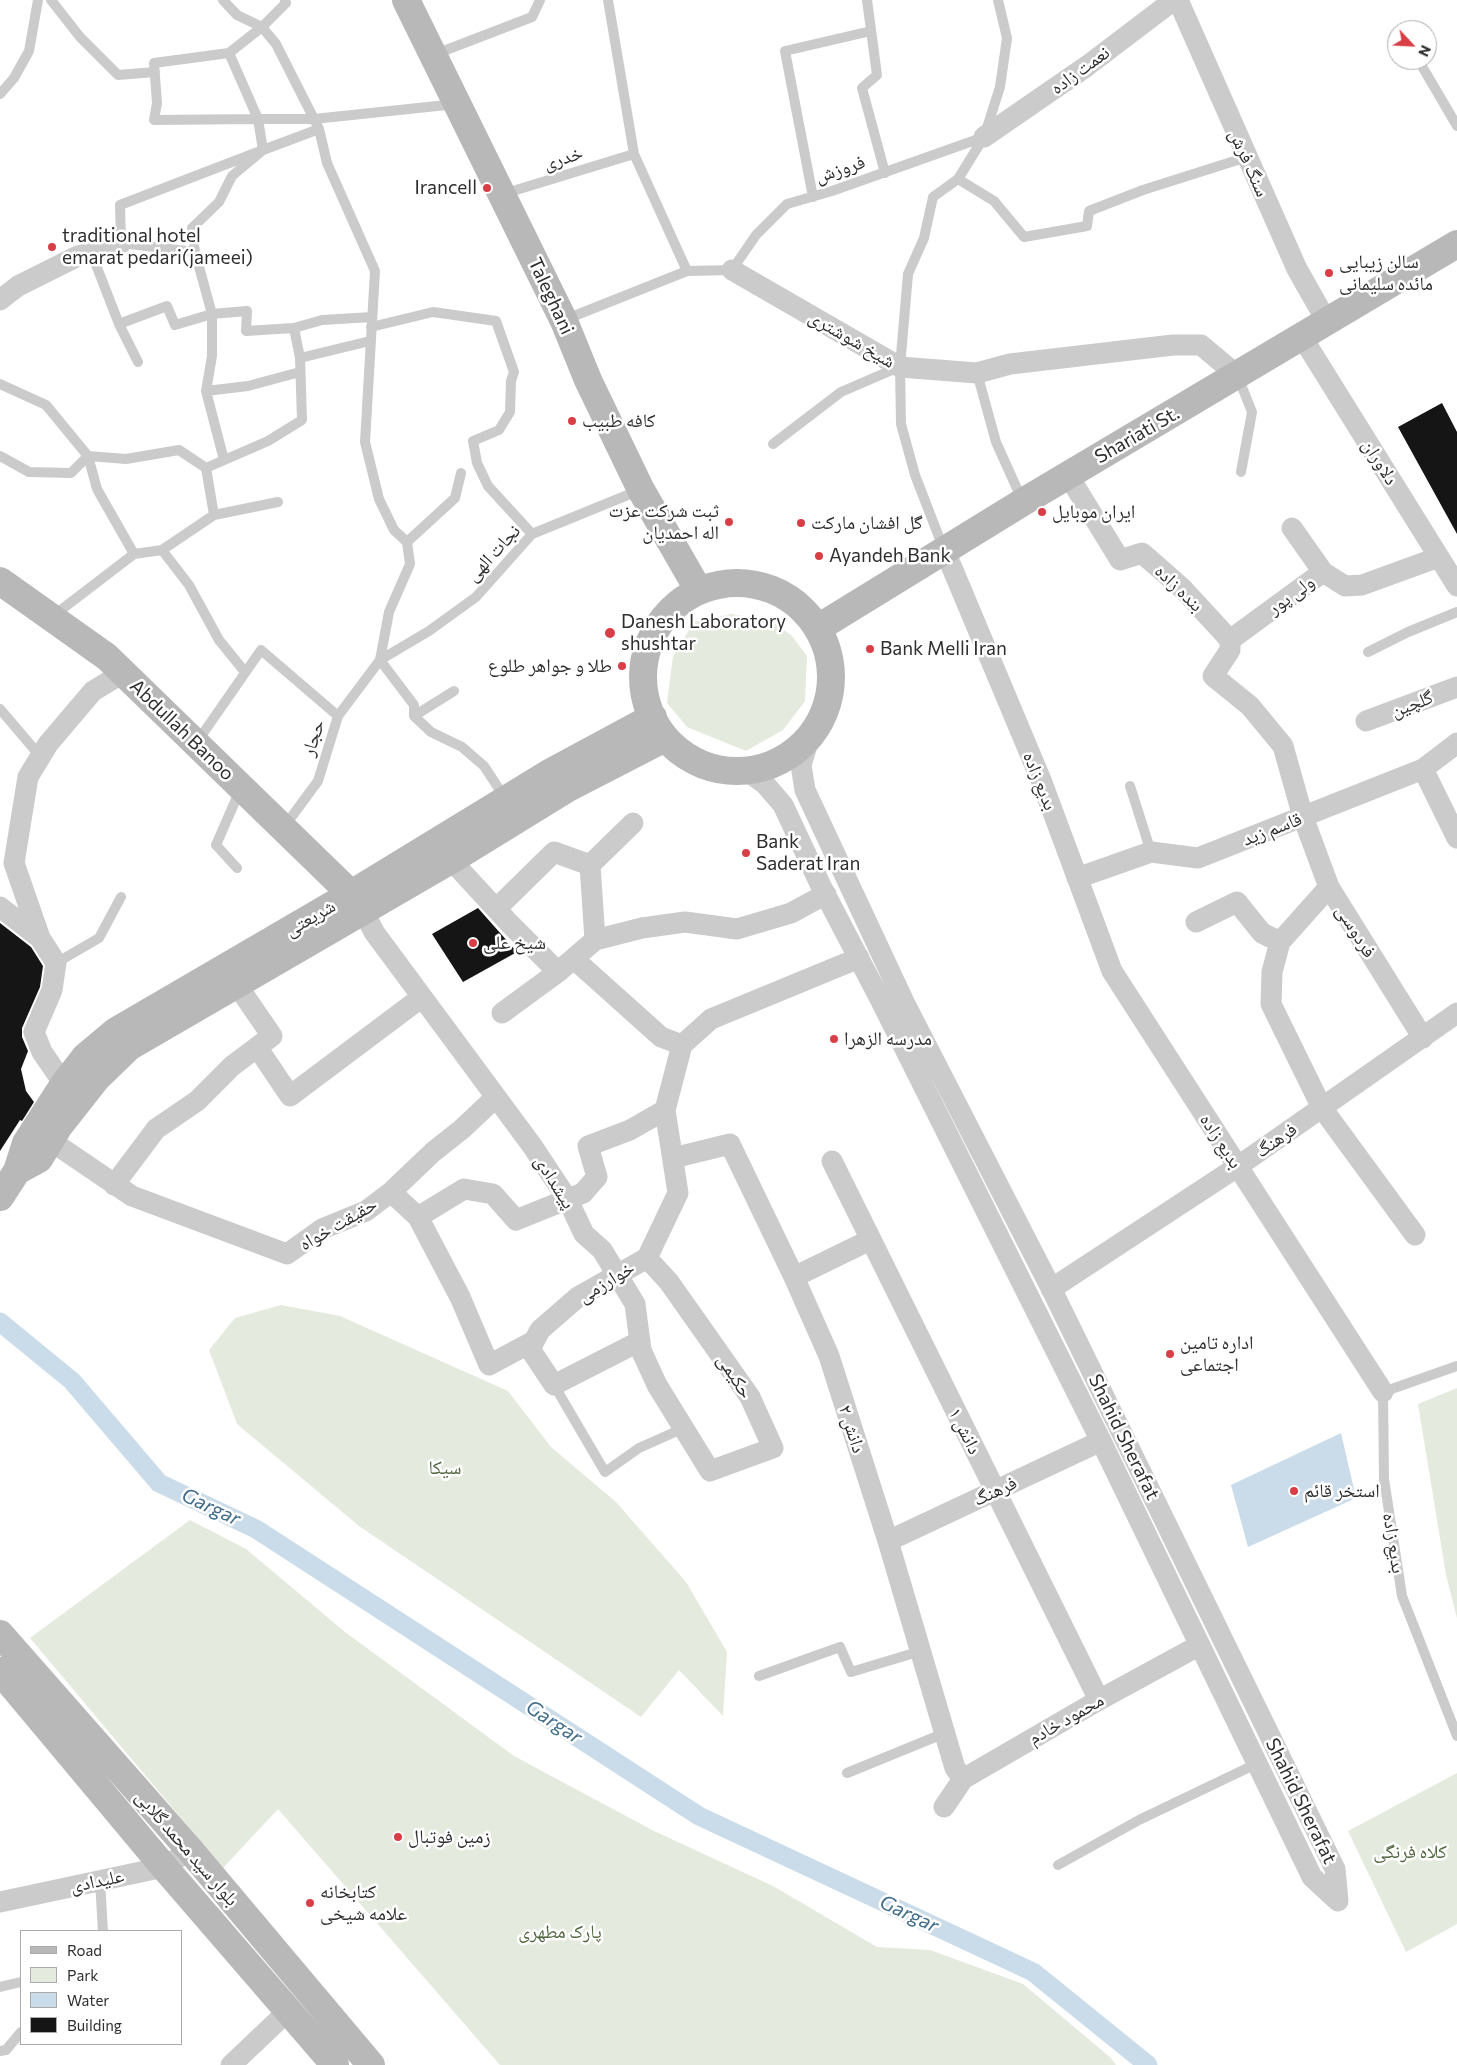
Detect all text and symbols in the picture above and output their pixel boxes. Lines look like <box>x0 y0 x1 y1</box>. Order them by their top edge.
north arrow <box>1387 20 1437 70</box>
street label: نعمت زاده <box>1046 41 1114 99</box>
text: N <box>1415 43 1435 59</box>
street label: سنگ فرش <box>1224 126 1274 200</box>
street label: خدری <box>540 141 586 175</box>
street label: فروزش <box>812 150 868 188</box>
place label: Irancell <box>414 177 477 199</box>
marker: Irancell <box>481 182 493 194</box>
place label: traditional hotel emarat pedari(jameei) <box>62 225 253 269</box>
marker: traditional hotel emarat pedari(jameei) <box>46 241 58 253</box>
place label: سالن زیبایی مائده سلیمانی <box>1339 251 1433 295</box>
street label: Taleghani <box>523 254 579 338</box>
marker: سالن زیبایی مائده سلیمانی <box>1323 267 1335 279</box>
street label: شیخ شوشتری <box>805 305 899 373</box>
street label: Shariati St. <box>1091 402 1183 468</box>
place label: کافه طبیب <box>582 410 655 432</box>
marker: کافه طبیب <box>566 415 578 427</box>
street label: دلاوران <box>1357 435 1403 489</box>
place label: ثبت شرکت عزت اله احمدیان <box>609 500 719 544</box>
place label: ایران موبایل <box>1052 501 1135 523</box>
marker: ایران موبایل <box>1036 506 1048 518</box>
place label: گل افشان مارکت <box>811 512 923 534</box>
marker: ثبت شرکت عزت اله احمدیان <box>723 516 735 528</box>
marker: گل افشان مارکت <box>795 517 807 529</box>
street label: نجات الهی <box>461 520 525 586</box>
place label: Ayandeh Bank <box>829 545 951 567</box>
marker: Ayandeh Bank <box>813 550 825 562</box>
street label: بنده زاده <box>1150 559 1208 617</box>
street label: ولی پور <box>1263 570 1319 620</box>
place label: Danesh Laboratory shushtar <box>621 611 786 655</box>
marker: Danesh Laboratory shushtar <box>603 626 617 640</box>
place label: Bank Melli Iran <box>880 638 1007 660</box>
marker: Bank Melli Iran <box>864 643 876 655</box>
place label: طلا و جواهر طلوع <box>488 655 612 677</box>
marker: طلا و جواهر طلوع <box>616 660 628 672</box>
street label: Abdullah Banoo <box>125 675 239 785</box>
street label: گلچین <box>1388 686 1436 722</box>
street label: حجار <box>296 717 330 759</box>
street label: بدیع زاده <box>1018 748 1062 814</box>
street label: قاسم زید <box>1239 807 1305 851</box>
place label: Bank Saderat Iran <box>756 831 860 875</box>
marker: Bank Saderat Iran <box>740 847 752 859</box>
street label: شریعتی <box>281 895 339 941</box>
street label: فردوسی <box>1331 900 1381 962</box>
place label: شیخ علی <box>483 932 546 954</box>
marker: شیخ علی <box>467 937 479 949</box>
place label: مدرسه الزهرا <box>844 1028 932 1050</box>
marker: مدرسه الزهرا <box>828 1033 840 1045</box>
street label: بدیع زاده <box>1195 1109 1247 1173</box>
street label: فرهنگ <box>1251 1118 1301 1162</box>
street label: پیشدادی <box>530 1151 580 1213</box>
street label: حقیقت خواه <box>295 1193 381 1255</box>
street label: خوارزمی <box>574 1256 638 1308</box>
place label: اداره تامین اجتماعی <box>1180 1332 1254 1376</box>
marker: اداره تامین اجتماعی <box>1164 1348 1176 1360</box>
street label: حکیمی <box>712 1349 758 1403</box>
street label: Shahid Sherafat <box>1084 1371 1164 1503</box>
street label: دانش ۲ <box>834 1402 870 1456</box>
street label: دانش ۱ <box>944 1404 986 1458</box>
park label: سیکا <box>429 1457 461 1479</box>
street label: فرهنگ <box>970 1471 1020 1511</box>
place label: استخر قائم <box>1304 1480 1380 1502</box>
water label: Gargar <box>178 1483 244 1531</box>
marker: استخر قائم <box>1288 1485 1300 1497</box>
street label: بدیع زاده <box>1378 1511 1410 1575</box>
street label: محمود خادم <box>1024 1688 1108 1750</box>
water label: Gargar <box>521 1695 587 1749</box>
street label: Shahid Sherafat <box>1261 1735 1341 1867</box>
street label: بلوار سید محمد گلابی <box>131 1785 243 1911</box>
place label: زمین فوتبال <box>408 1826 491 1848</box>
marker: زمین فوتبال <box>392 1831 404 1843</box>
park label: کلاه فرنگی <box>1373 1841 1447 1863</box>
street label: علیدادی <box>68 1864 126 1898</box>
place label: کتابخانه علامه شیخی <box>320 1881 407 1925</box>
water label: Gargar <box>876 1890 942 1938</box>
marker: کتابخانه علامه شیخی <box>304 1897 316 1909</box>
park label: پارک مطهری <box>518 1921 602 1943</box>
legend <box>20 1930 182 2045</box>
text: Road <box>67 1941 102 1959</box>
text: Park <box>67 1966 98 1984</box>
text: Water <box>67 1991 109 2009</box>
text: Building <box>67 2016 122 2034</box>

